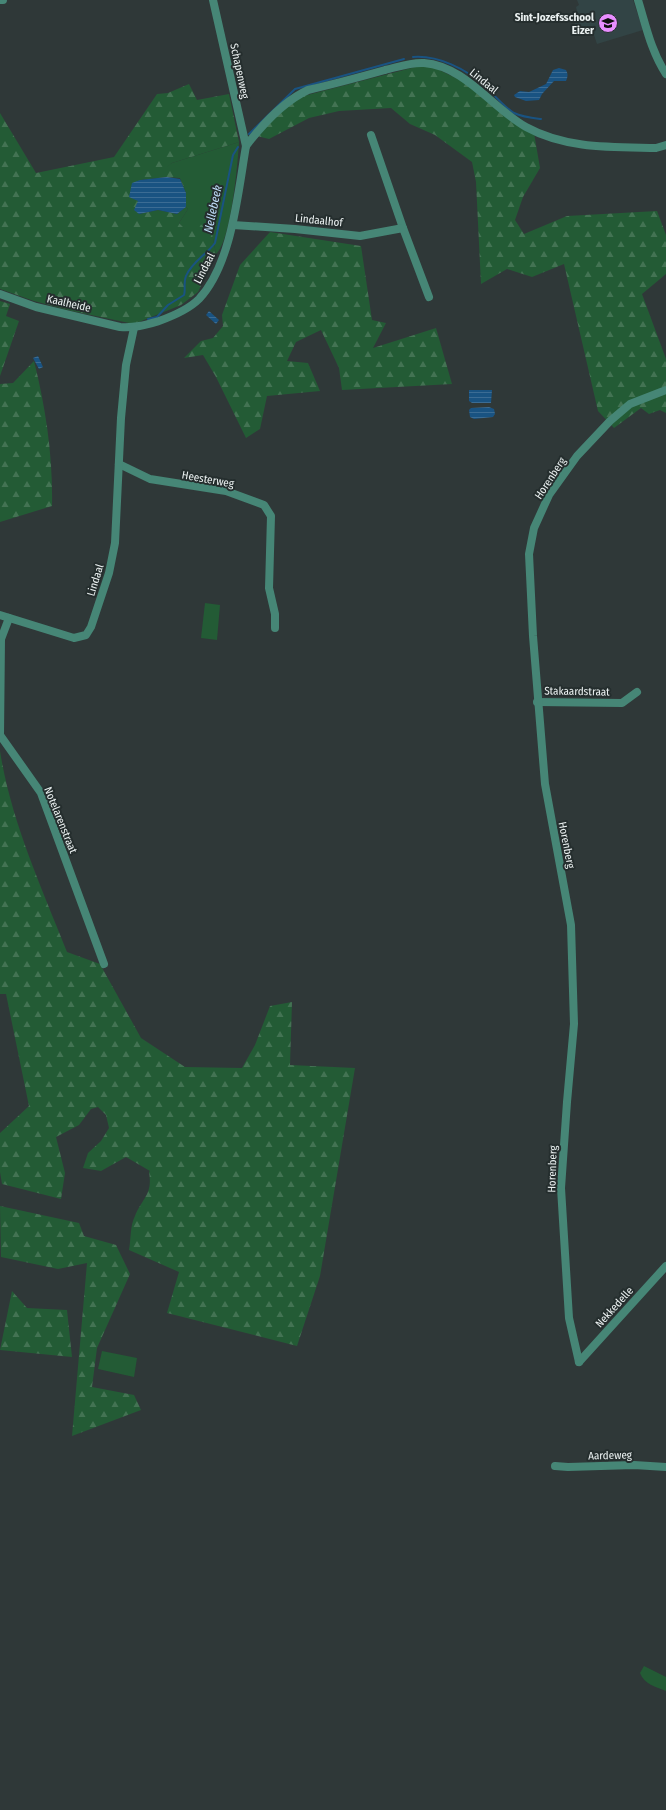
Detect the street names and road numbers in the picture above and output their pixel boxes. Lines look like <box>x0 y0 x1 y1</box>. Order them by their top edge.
street label: Schapenweg <box>227 42 252 101</box>
street label: Lindaal <box>467 66 501 97</box>
street label: Lindaalhof <box>294 212 344 230</box>
street label: Lindaal <box>191 251 218 286</box>
street label: Kaalheide <box>46 292 92 315</box>
street label: Horenberg <box>532 454 569 502</box>
street label: Heesterweg <box>181 469 236 491</box>
street label: Lindaal <box>84 562 107 598</box>
street label: Stakaardstraat <box>544 684 610 699</box>
street label: Notelarenstraat <box>41 785 80 856</box>
street label: Horenberg <box>556 821 578 870</box>
street label: Horenberg <box>545 1144 560 1193</box>
street label: Nekkedelle <box>593 1284 636 1330</box>
street label: Aardeweg <box>588 1449 633 1462</box>

